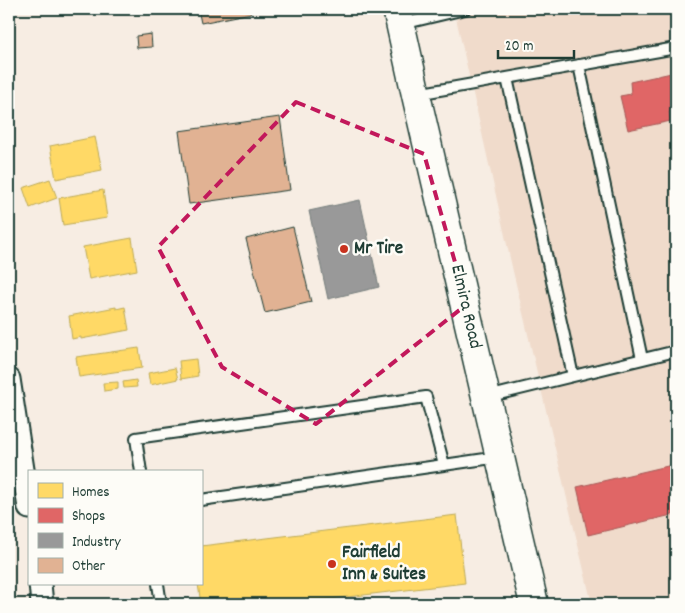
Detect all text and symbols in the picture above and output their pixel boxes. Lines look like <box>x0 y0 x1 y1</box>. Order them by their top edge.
scale bar <box>498 28 574 60</box>
text: 20 m <box>505 36 533 58</box>
place label: Mr Tire <box>354 236 403 263</box>
marker: Mr Tire <box>338 243 350 255</box>
street label: Elmira Road <box>442 262 488 352</box>
legend <box>28 470 202 586</box>
text: Homes <box>72 482 110 504</box>
text: Shops <box>72 506 105 528</box>
text: Industry <box>72 532 121 554</box>
place label: Fairfield Inn & Suites <box>342 540 426 589</box>
text: Other <box>72 556 106 578</box>
marker: Fairfield Inn & Suites <box>326 558 338 570</box>

